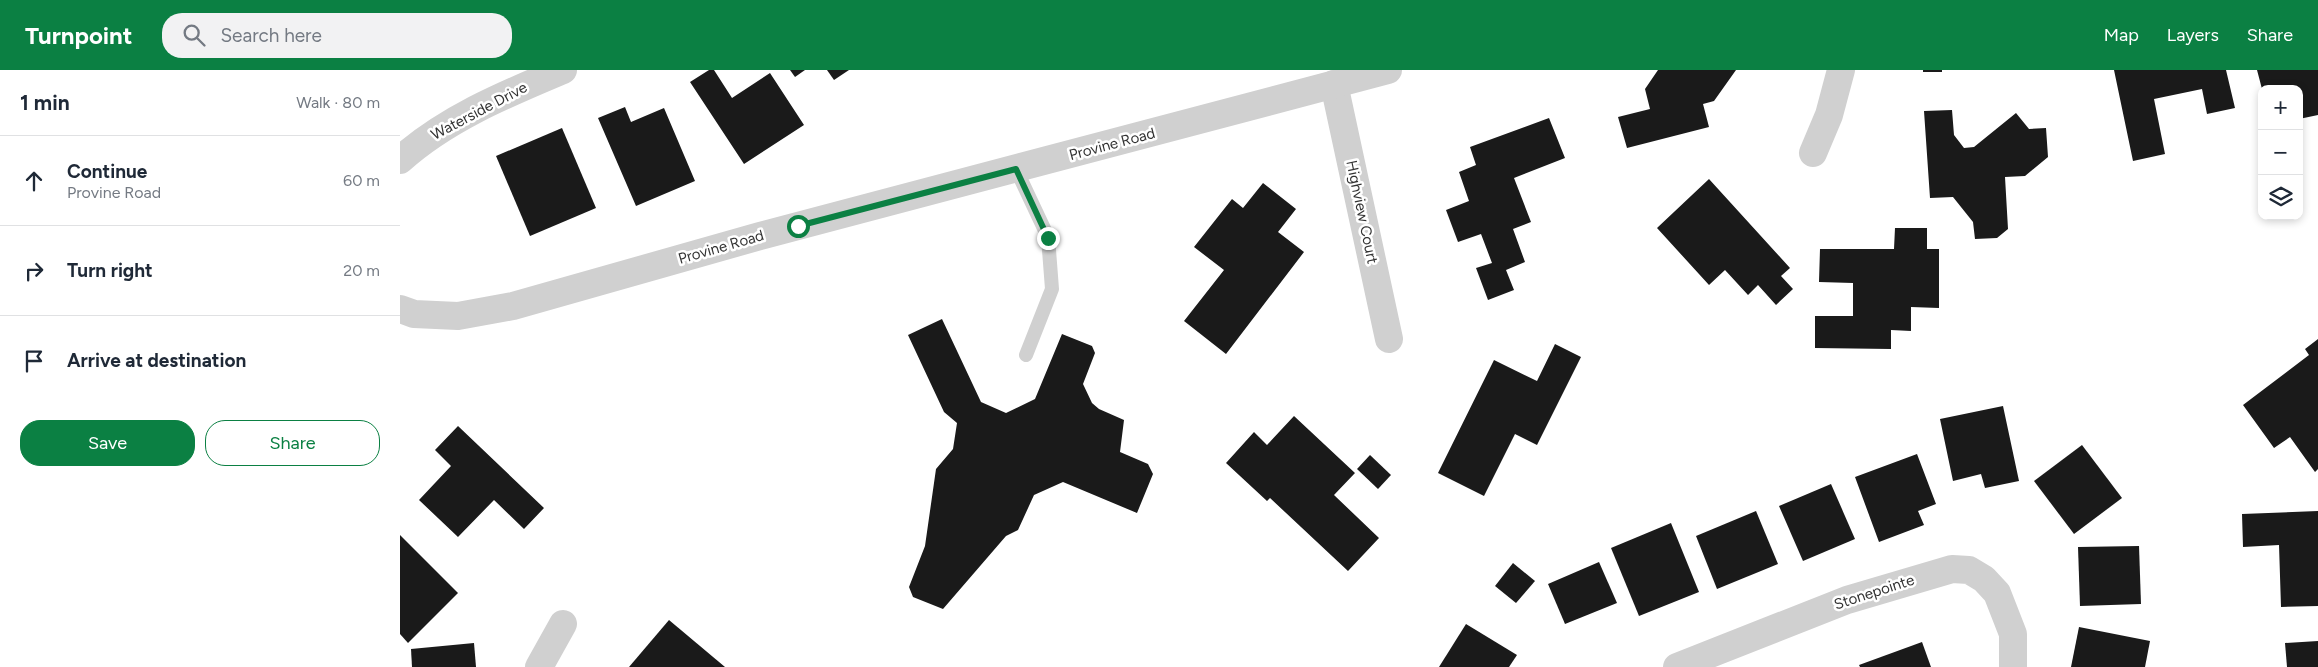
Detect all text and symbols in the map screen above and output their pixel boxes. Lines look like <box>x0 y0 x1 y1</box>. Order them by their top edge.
search box <box>162 13 512 58</box>
text: Turnpoint <box>25 21 132 50</box>
icon: search <box>180 21 208 49</box>
text: Search here <box>220 24 322 47</box>
text: Map <box>2104 24 2139 46</box>
text: Layers <box>2167 24 2219 46</box>
text: Share <box>2247 24 2293 46</box>
street label: Waterside Drive <box>428 78 530 144</box>
map controls <box>2258 85 2303 220</box>
button: + <box>2258 85 2303 130</box>
text: 1 min <box>20 90 70 115</box>
text: Walk · 80 m <box>296 93 380 112</box>
street label: Provine Road <box>1067 124 1157 164</box>
button: − <box>2258 130 2303 175</box>
street label: Highview Court <box>1342 159 1382 266</box>
text: Continue <box>67 160 147 183</box>
icon: ahead <box>20 167 48 195</box>
text: 60 m <box>343 171 380 190</box>
button: layers <box>2258 175 2303 220</box>
text: Provine Road <box>67 183 161 202</box>
route start <box>787 215 810 238</box>
street label: Provine Road <box>676 226 766 268</box>
route end <box>1037 227 1060 250</box>
icon: right <box>20 257 48 285</box>
text: Turn right <box>67 259 153 282</box>
text: 20 m <box>343 261 380 280</box>
icon: arrive <box>20 347 48 375</box>
text: Arrive at destination <box>67 349 246 372</box>
button: Save <box>20 420 195 466</box>
button: Share <box>205 420 380 466</box>
street label: Stonepointe <box>1832 571 1916 613</box>

